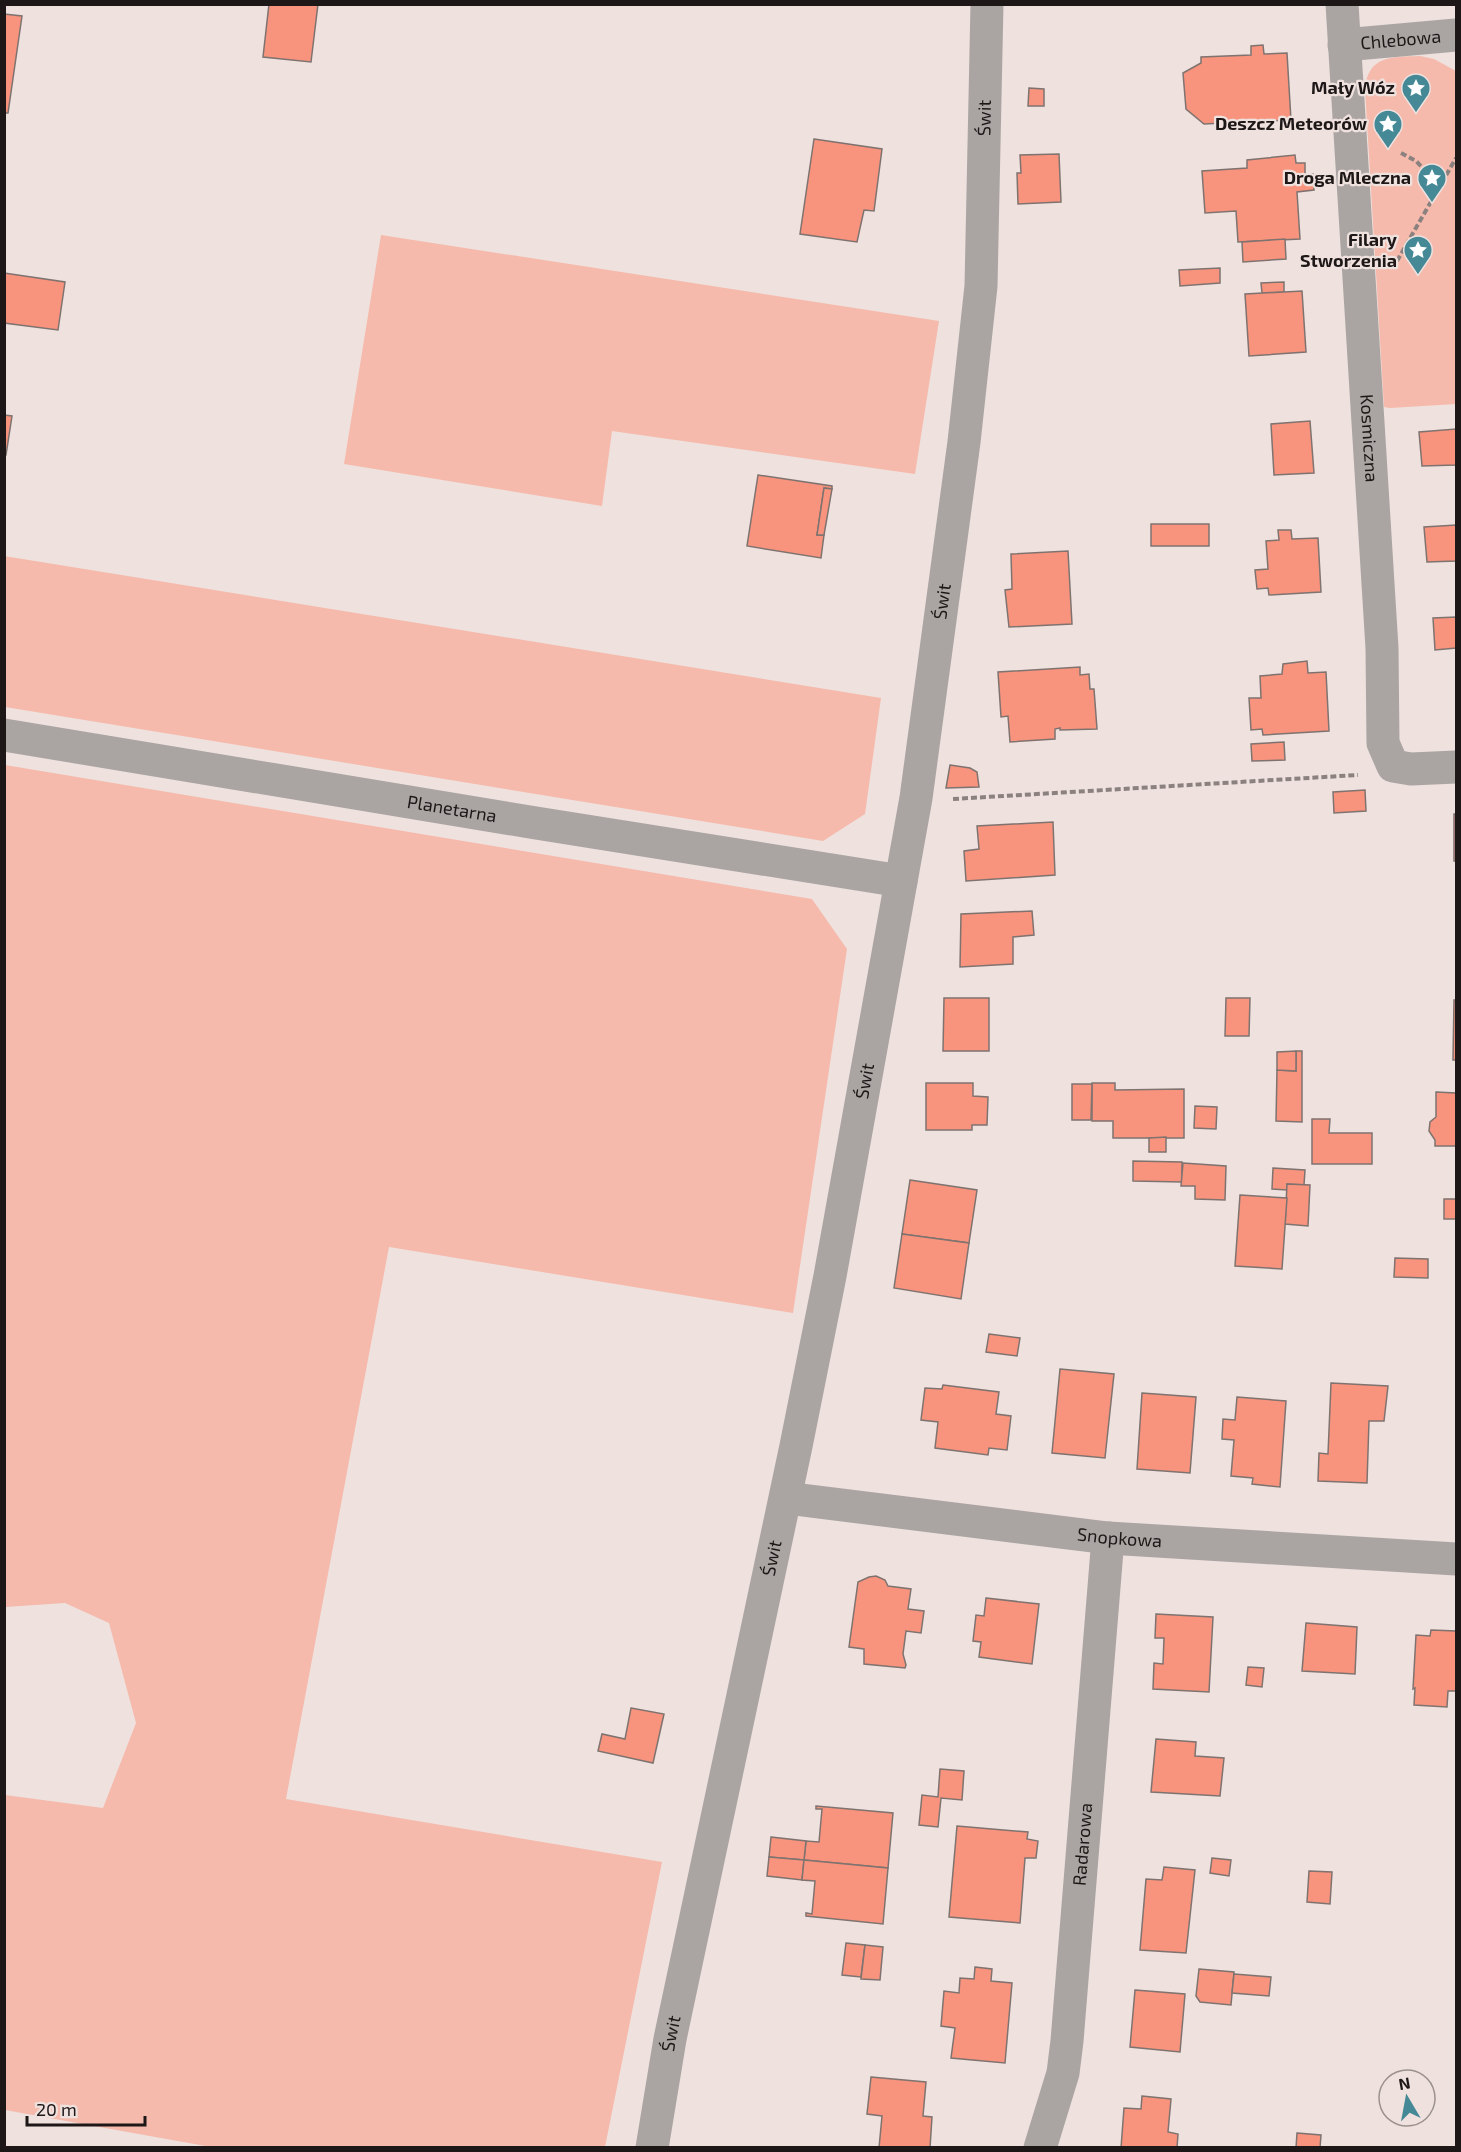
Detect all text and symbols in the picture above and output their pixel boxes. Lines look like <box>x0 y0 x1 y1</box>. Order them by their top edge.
street label: Chlebowa <box>1359 24 1442 53</box>
place icon: Mały Wóz <box>1400 72 1432 114</box>
place label: Mały Wóz <box>1311 76 1395 98</box>
street label: Świt <box>972 99 995 136</box>
place icon: Deszcz Meteorów <box>1372 108 1404 150</box>
place label: Deszcz Meteorów <box>1215 112 1368 134</box>
place icon: Droga Mleczna <box>1416 162 1448 204</box>
place label: Droga Mleczna <box>1284 166 1411 188</box>
place label: Filary Stworzenia <box>1300 228 1398 271</box>
place icon: Filary Stworzenia <box>1402 234 1434 276</box>
street label: Kosmiczna <box>1356 393 1384 483</box>
street label: Świt <box>928 582 955 621</box>
street label: Planetarna <box>406 790 498 826</box>
street label: Świt <box>850 1061 878 1101</box>
street label: Snopkowa <box>1076 1522 1163 1551</box>
street label: Świt <box>757 1538 786 1578</box>
street label: Radarowa <box>1068 1802 1096 1887</box>
street label: Świt <box>656 2013 685 2053</box>
north arrow <box>1377 2068 1437 2128</box>
text: N <box>1397 2072 1412 2093</box>
scale bar <box>27 2089 146 2127</box>
text: 20 m <box>36 2098 77 2120</box>

